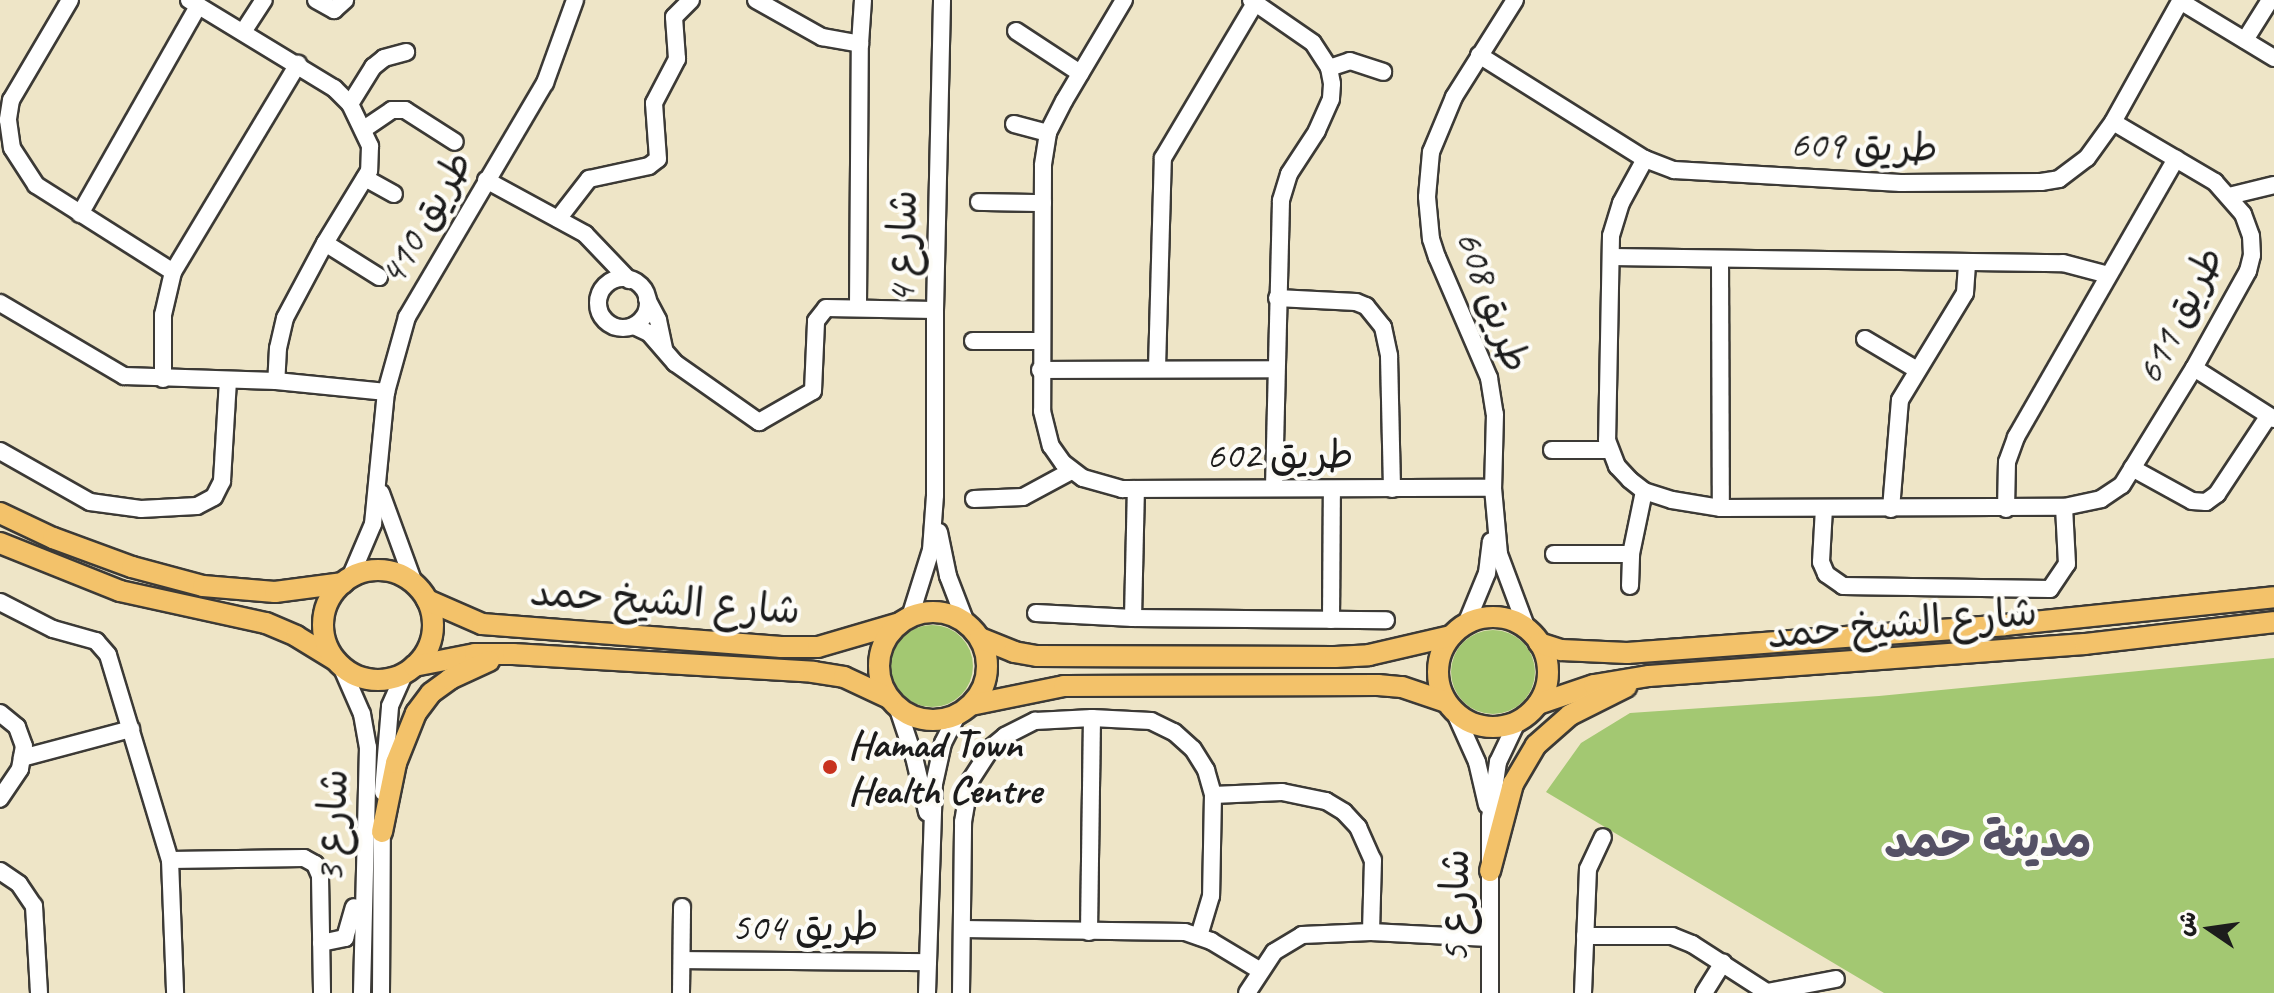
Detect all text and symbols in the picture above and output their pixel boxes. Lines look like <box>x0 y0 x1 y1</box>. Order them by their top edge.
street label: طريق 609 <box>1789 119 1939 173</box>
street label: طريق 410 <box>367 142 483 294</box>
street label: شارع 4 <box>877 189 927 305</box>
street label: طريق 608 <box>1445 223 1541 379</box>
street label: طريق 611 <box>2124 238 2234 392</box>
street label: طريق 602 <box>1206 431 1354 479</box>
street label: شارع الشيخ حمد <box>528 568 802 634</box>
street label: شارع الشيخ حمد <box>1765 587 2039 659</box>
place label: Hamad Town Health Centre <box>848 720 1041 814</box>
marker: Hamad Town Health Centre <box>819 756 841 778</box>
street label: شارع 3 <box>306 768 358 884</box>
district label: مدينة حمد <box>1884 812 2092 870</box>
street label: شارع 5 <box>1431 849 1479 963</box>
north arrow <box>2170 889 2250 969</box>
street label: طريق 504 <box>731 903 879 951</box>
text: ش <box>2170 909 2203 939</box>

